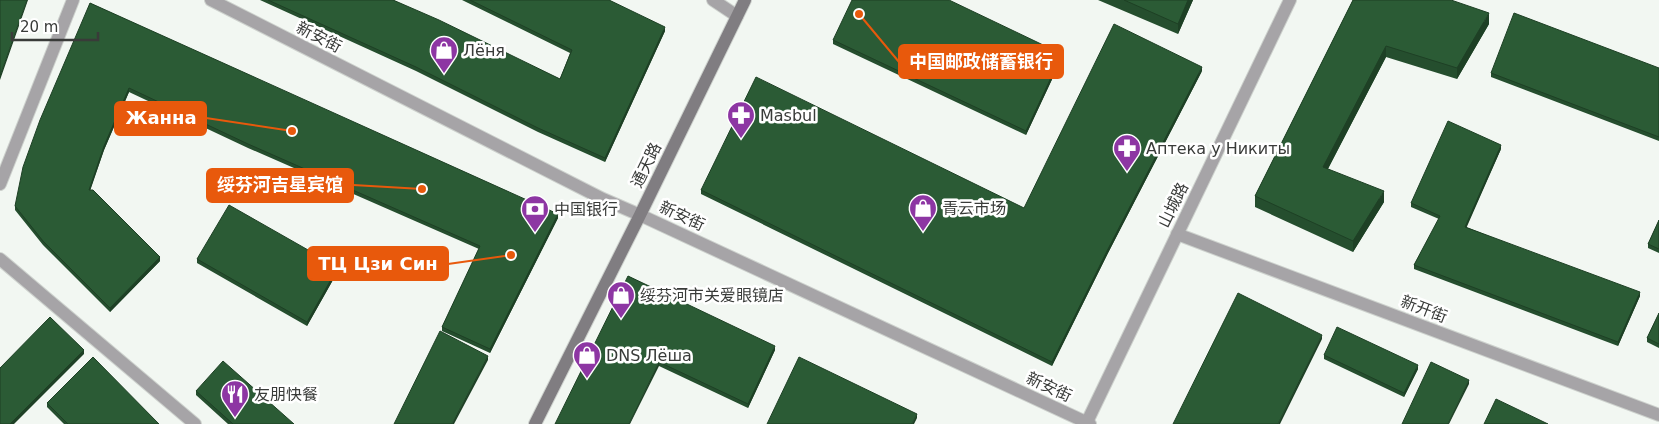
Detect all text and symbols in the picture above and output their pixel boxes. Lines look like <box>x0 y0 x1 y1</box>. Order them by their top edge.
scale bar <box>12 10 99 42</box>
text: 20 m <box>20 18 58 36</box>
street label: 新安街 <box>293 18 345 56</box>
shop icon: Лёня <box>429 35 459 74</box>
place label: Лёня <box>463 41 505 60</box>
callout: 中国邮政储蓄银行 <box>899 45 1063 78</box>
text: 中国邮政储蓄银行 <box>909 51 1053 72</box>
pharmacy icon: Masbul <box>726 100 756 139</box>
callout: Жанна <box>115 102 206 135</box>
place label: Masbul <box>760 106 817 125</box>
text: Жанна <box>125 107 197 128</box>
pharmacy icon: Аптека у Никиты <box>1112 133 1142 172</box>
street label: 通天路 <box>627 139 665 191</box>
place label: Аптека у Никиты <box>1146 139 1290 158</box>
callout: 绥芬河吉星宾馆 <box>207 169 353 202</box>
text: 绥芬河吉星宾馆 <box>217 174 343 195</box>
street label: 山城路 <box>1154 179 1192 231</box>
shop icon: 青云市场 <box>908 193 938 232</box>
bank icon: 中国银行 <box>520 194 550 233</box>
street label: 新安街 <box>656 197 708 235</box>
place label: 青云市场 <box>942 199 1006 218</box>
place label: 中国银行 <box>554 200 618 219</box>
callout: ТЦ Цзи Син <box>308 247 448 280</box>
text: ТЦ Цзи Син <box>318 253 438 274</box>
shop icon: 绥芬河市关爱眼镜店 <box>606 280 636 319</box>
place label: 绥芬河市关爱眼镜店 <box>640 286 784 305</box>
street label: 新开街 <box>1398 292 1450 326</box>
shop icon: DNS Лёша <box>572 340 602 379</box>
place label: DNS Лёша <box>606 346 692 365</box>
street label: 新安街 <box>1023 368 1075 406</box>
restaurant icon: 友朋快餐 <box>220 379 250 418</box>
place label: 友朋快餐 <box>254 385 318 404</box>

